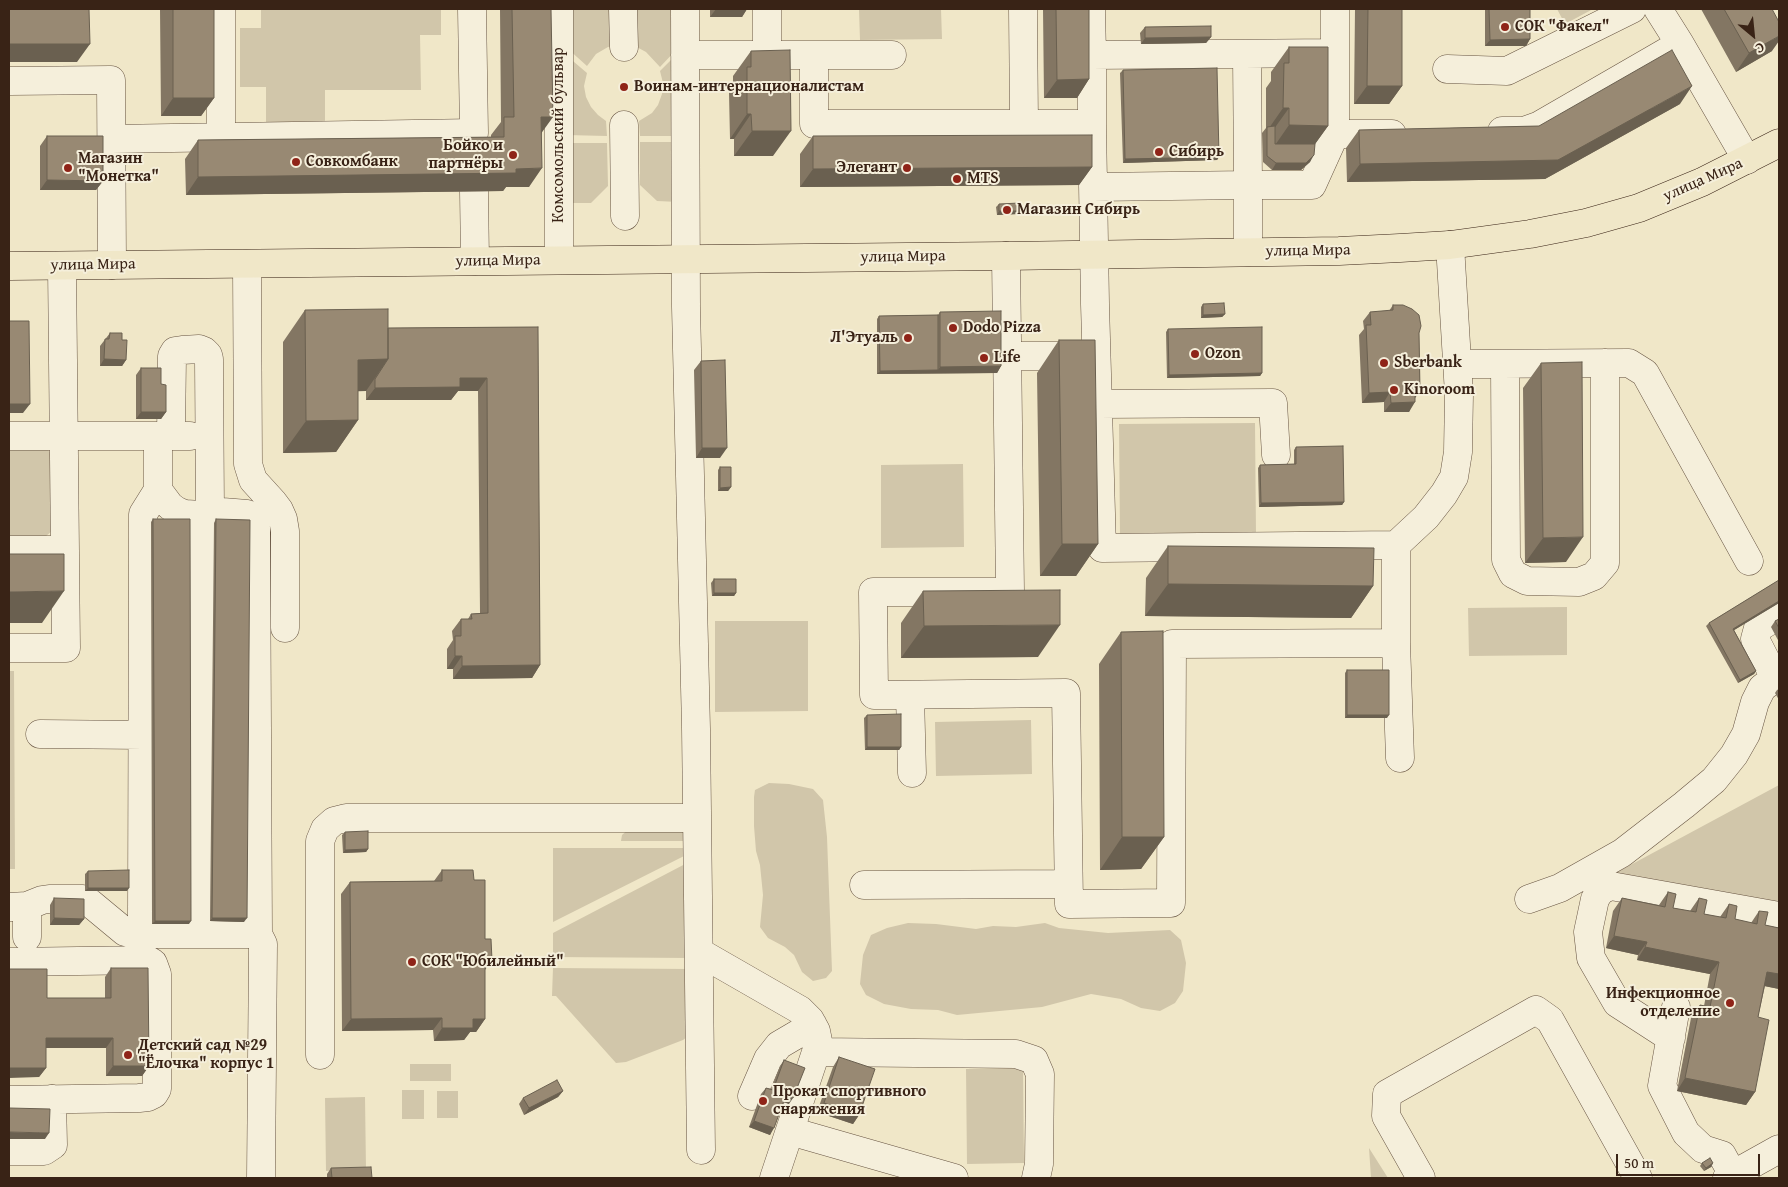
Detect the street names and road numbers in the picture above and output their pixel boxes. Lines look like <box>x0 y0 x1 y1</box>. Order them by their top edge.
street label: Комсомольский бульвар <box>549 47 569 223</box>
street label: улица Мира <box>1660 154 1746 206</box>
street label: улица Мира <box>1265 241 1351 261</box>
street label: улица Мира <box>860 247 946 267</box>
street label: улица Мира <box>455 251 541 271</box>
street label: улица Мира <box>50 255 136 275</box>

